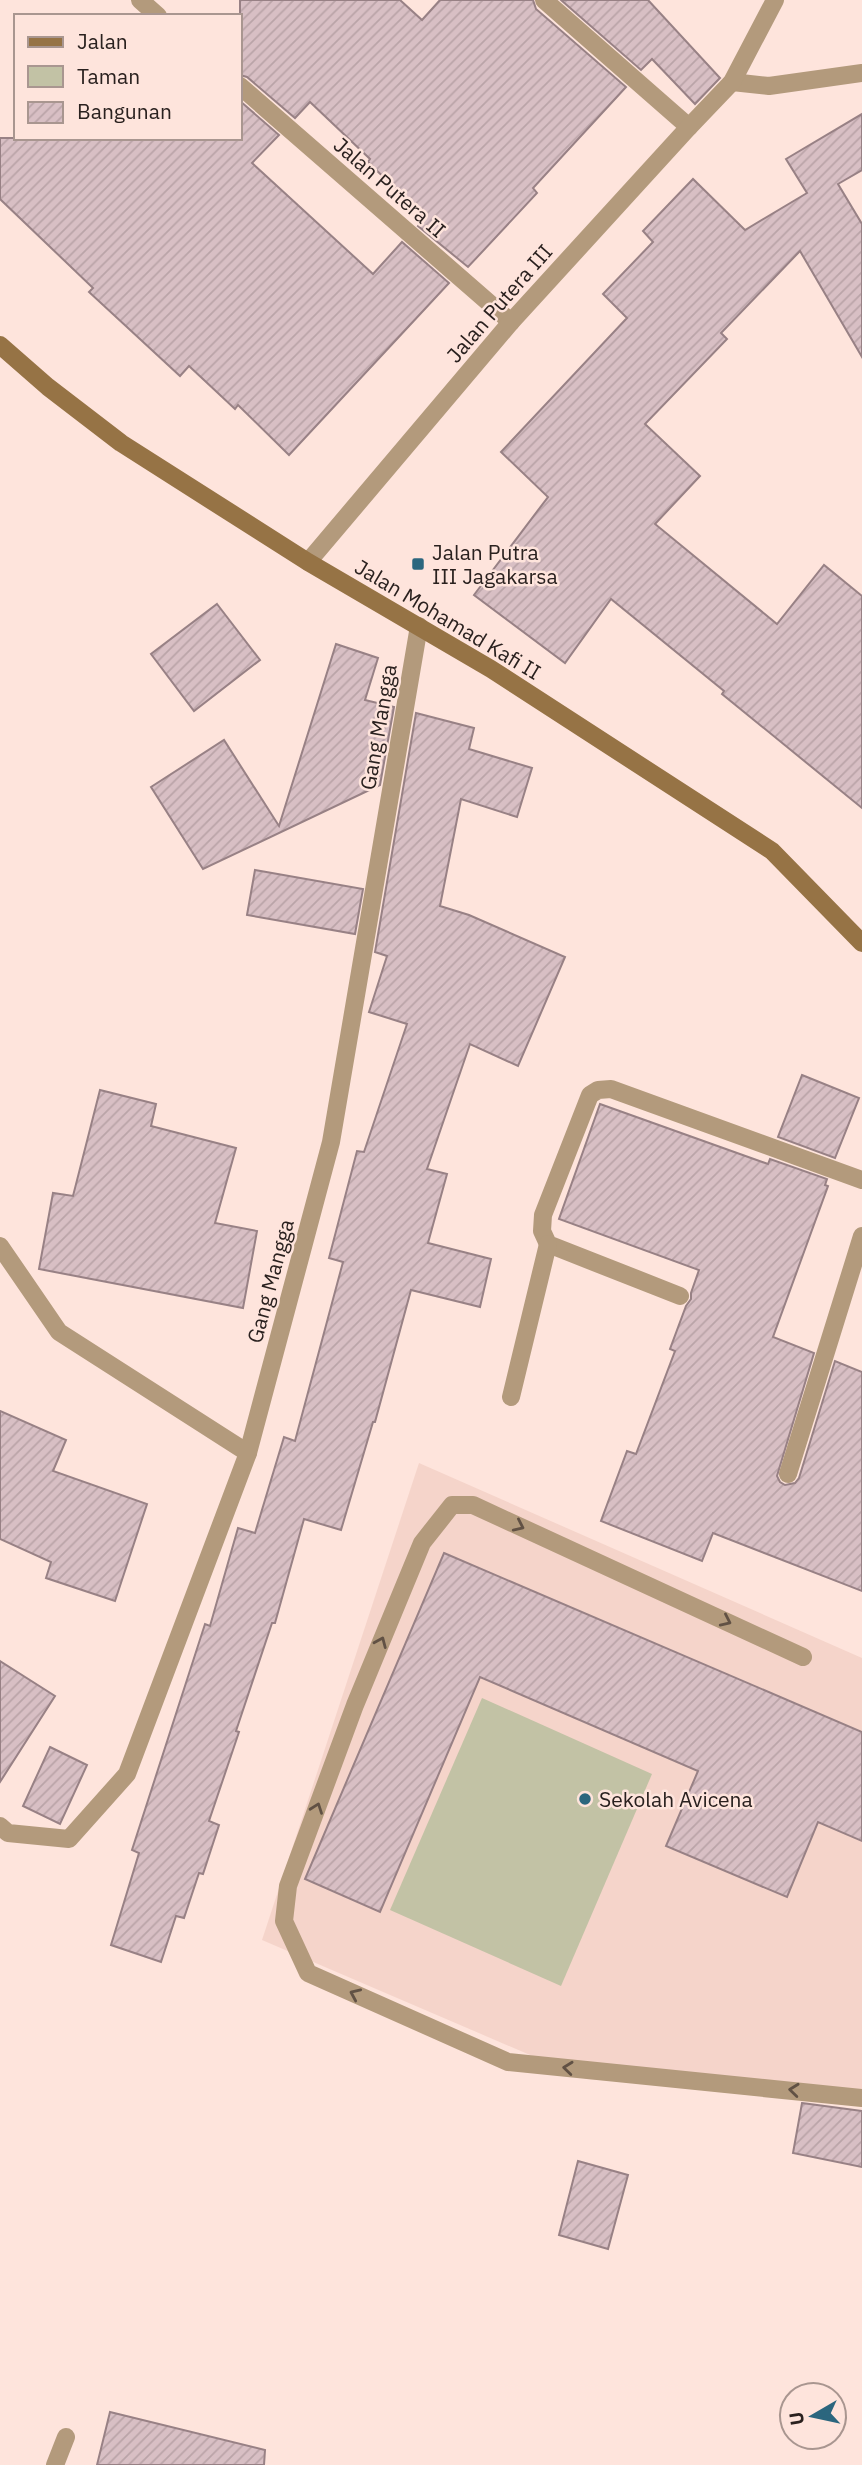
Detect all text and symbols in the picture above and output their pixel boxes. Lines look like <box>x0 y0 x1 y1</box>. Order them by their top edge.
legend <box>14 14 242 140</box>
text: Jalan <box>77 27 128 55</box>
text: Taman <box>77 62 140 90</box>
text: Bangunan <box>77 97 172 125</box>
street label: Jalan Putera II <box>328 131 452 243</box>
street label: Jalan Putera III <box>440 238 558 368</box>
place label: Jalan Putra III Jagakarsa <box>432 538 558 590</box>
street label: Jalan Mohamad Kafi II <box>350 552 546 686</box>
marker: Jalan Putra III Jagakarsa <box>410 556 426 572</box>
street label: Gang Mangga <box>353 662 403 792</box>
street label: Gang Mangga <box>240 1216 300 1346</box>
one-way arrow <box>512 1518 524 1532</box>
one-way arrow <box>719 1613 731 1627</box>
one-way arrow <box>373 1637 387 1649</box>
place label: Sekolah Avicena <box>599 1785 753 1813</box>
marker: Sekolah Avicena <box>577 1791 593 1807</box>
one-way arrow <box>309 1802 323 1814</box>
one-way arrow <box>350 1988 362 2002</box>
one-way arrow <box>562 2060 574 2075</box>
one-way arrow <box>788 2083 800 2098</box>
north arrow <box>778 2381 848 2451</box>
text: U <box>783 2410 809 2427</box>

